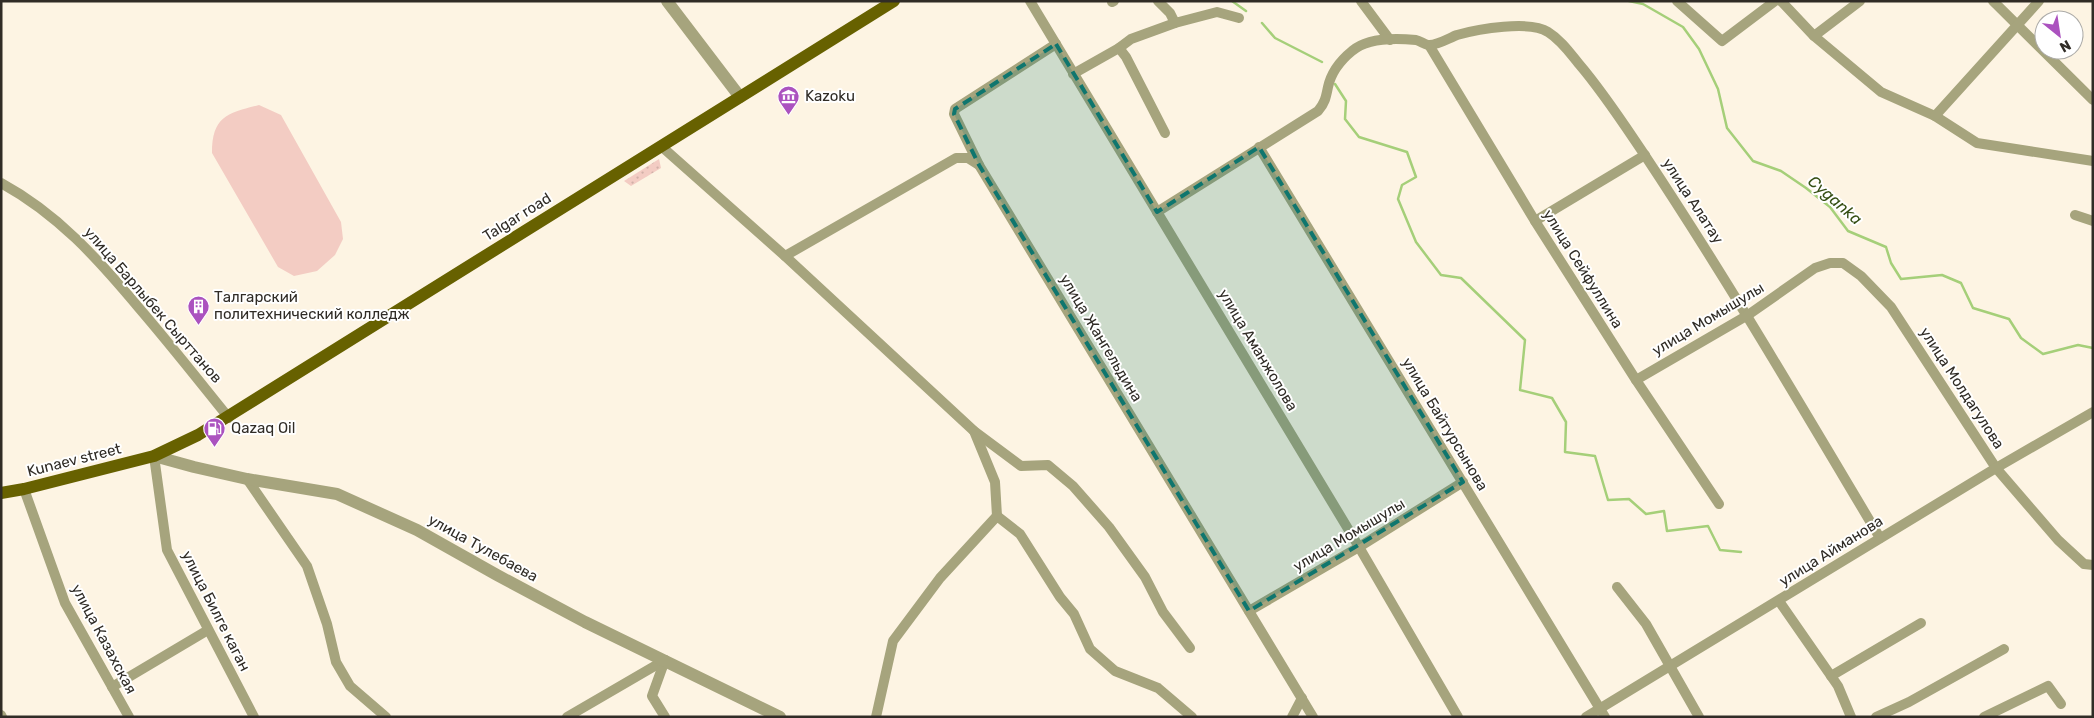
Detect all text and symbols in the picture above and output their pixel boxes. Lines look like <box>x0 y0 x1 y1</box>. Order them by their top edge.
north arrow <box>2034 10 2084 60</box>
text: N <box>2057 36 2074 56</box>
museum icon: Kazoku <box>777 84 801 115</box>
place label: Kazoku <box>805 87 855 105</box>
street label: улица Алатау <box>1659 155 1727 247</box>
water label: Cyganka <box>1804 171 1866 229</box>
street label: Talgar road <box>480 189 554 245</box>
street label: улица Сейфуллина <box>1539 206 1627 332</box>
street label: улица Барлыбек Сырттанов <box>80 223 226 387</box>
street label: улица Жангельдина <box>1056 271 1146 405</box>
street label: улица Момышулы <box>1649 279 1767 359</box>
street label: улица Аманжолова <box>1214 286 1302 414</box>
place label: Талгарский политехнический колледж <box>214 288 409 323</box>
building icon: Талгарский политехнический колледж <box>186 294 210 325</box>
street label: улица Молдагулова <box>1916 324 2008 452</box>
street label: улица Байтурсынова <box>1398 354 1492 494</box>
fuel station icon: Qazaq Oil <box>203 416 227 447</box>
place label: Qazaq Oil <box>231 419 295 437</box>
street label: Kunaev street <box>25 440 123 480</box>
street label: улица Момышулы <box>1290 495 1408 575</box>
street label: улица Тулебаева <box>425 510 541 586</box>
street label: улица Айманова <box>1776 512 1886 590</box>
street label: улица Билге каган <box>178 548 254 674</box>
street label: улица Казахская <box>68 581 140 697</box>

